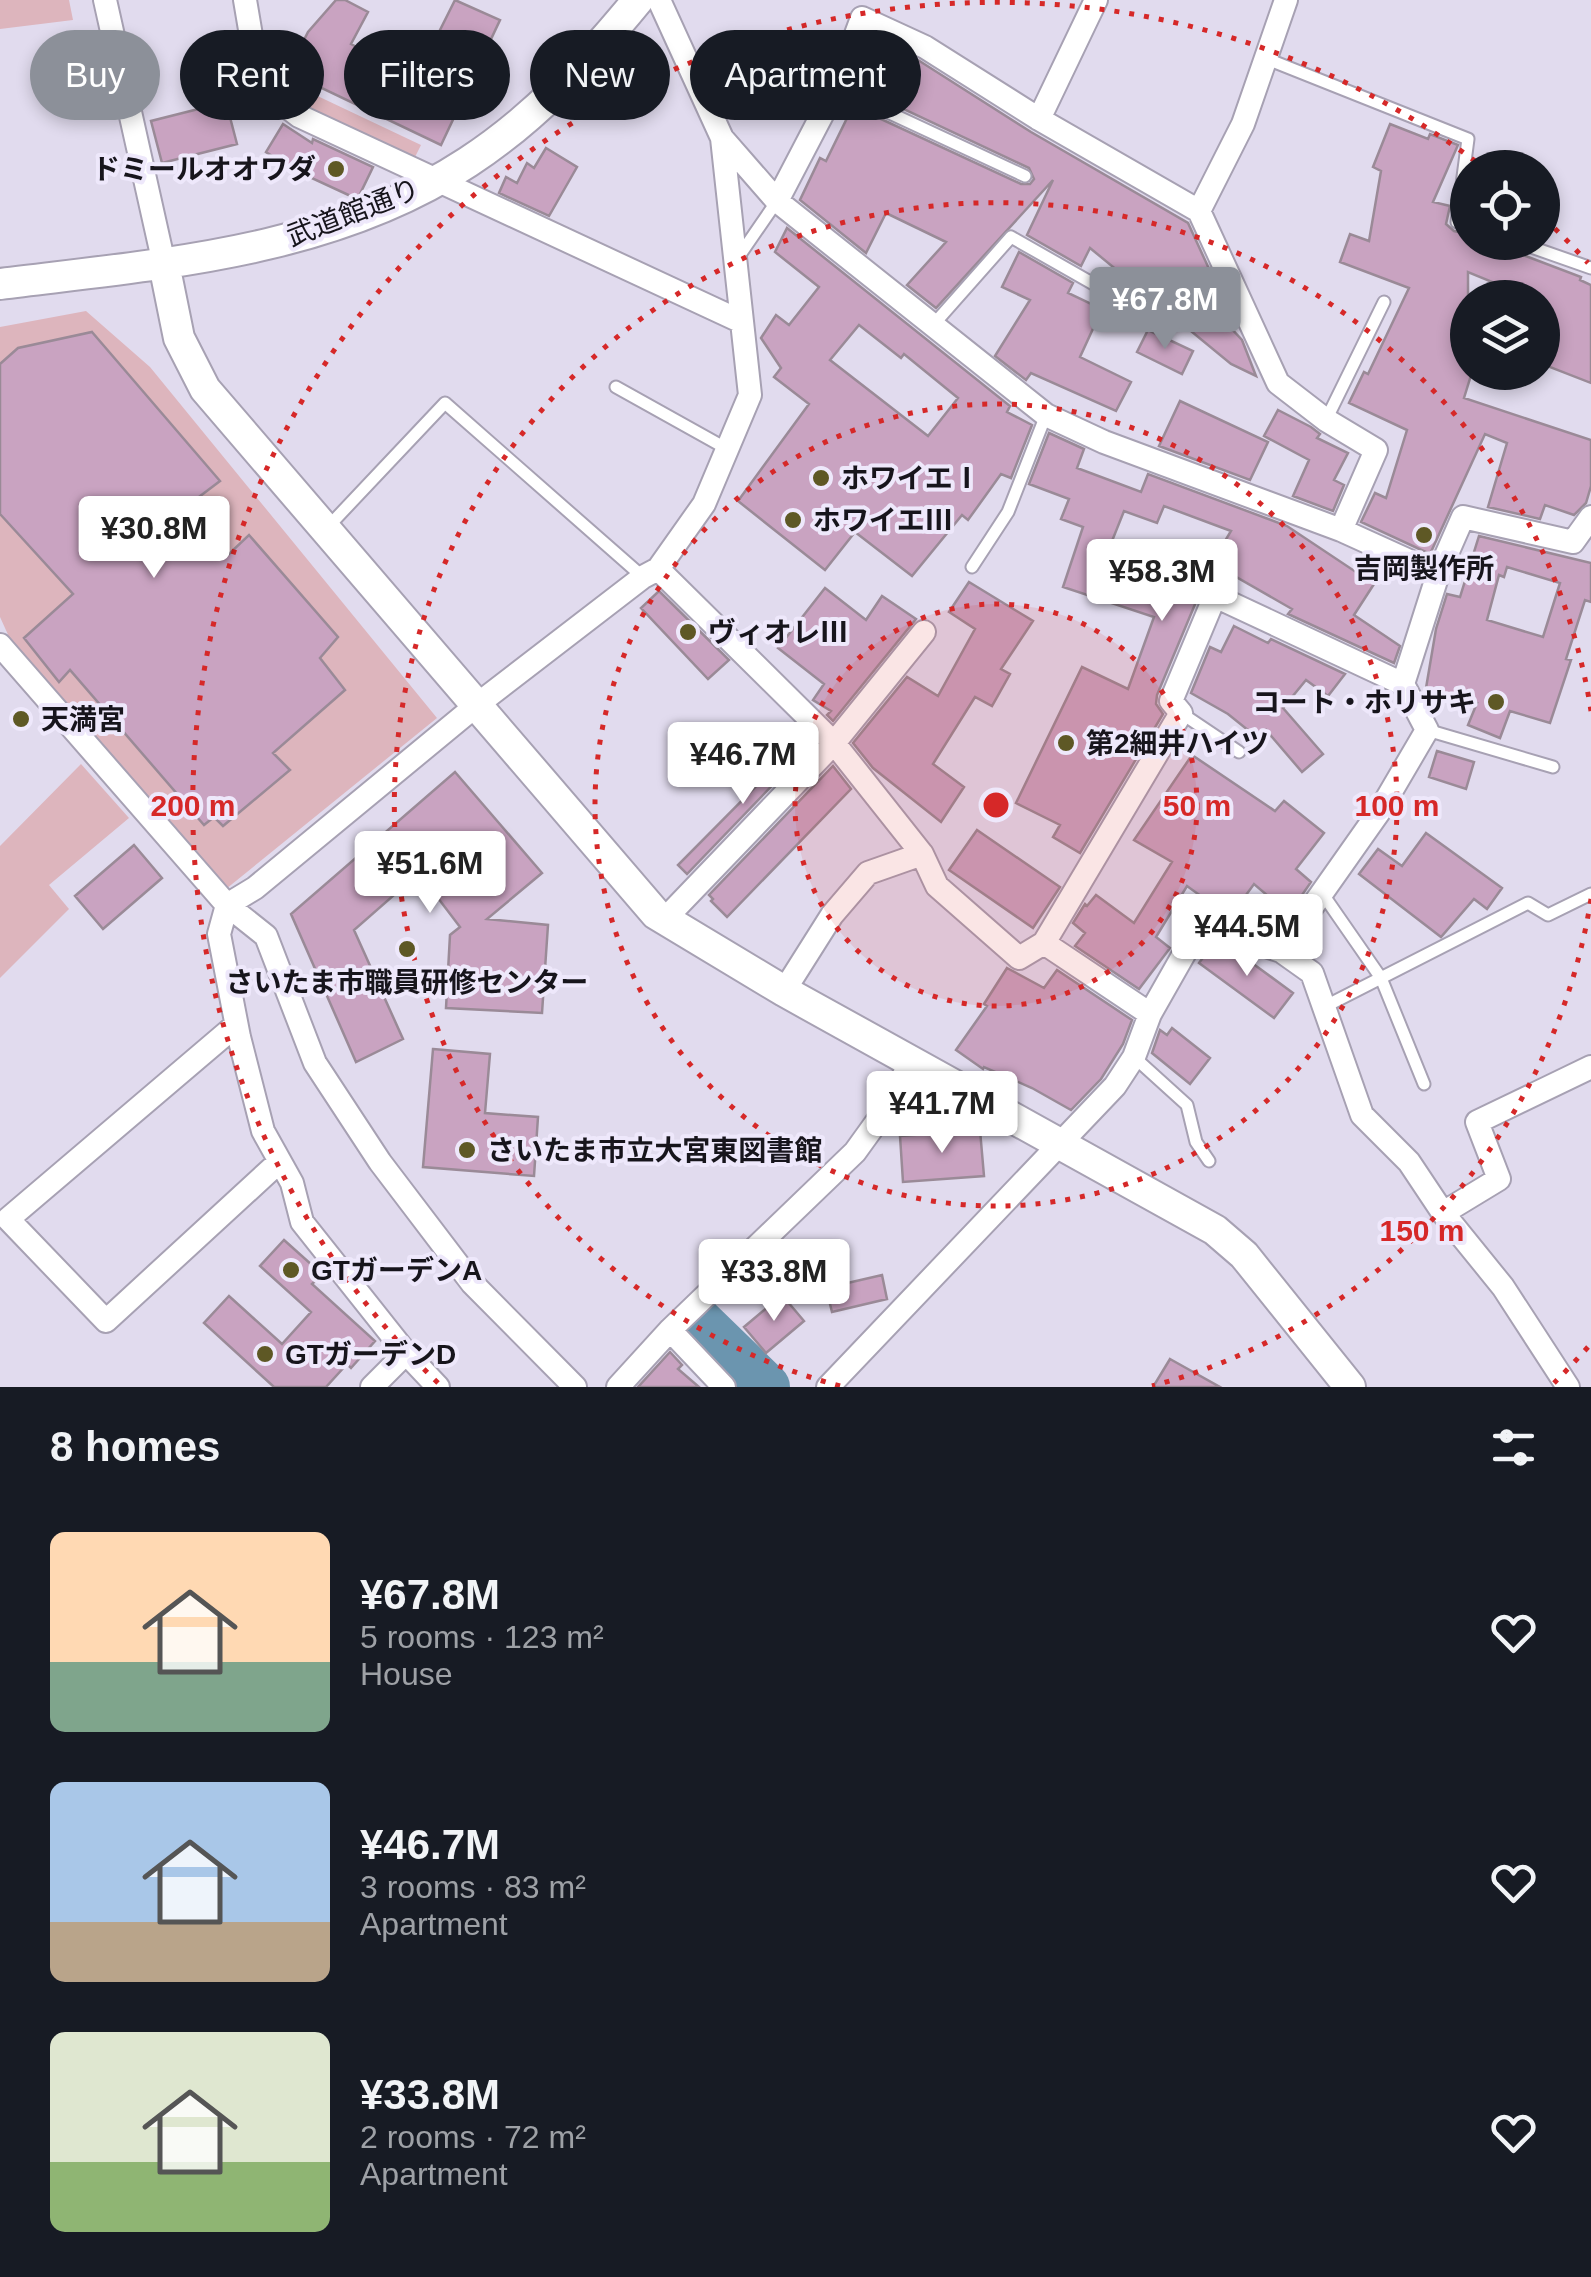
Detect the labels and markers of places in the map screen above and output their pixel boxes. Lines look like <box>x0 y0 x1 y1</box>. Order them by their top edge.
place label: ドミールオオワダ <box>92 154 316 185</box>
marker: ドミールオオワダ <box>325 158 347 180</box>
pin: ¥67.8M <box>1084 267 1246 352</box>
place label: ホワイエⅠ <box>841 463 981 494</box>
marker: ホワイエⅠ <box>810 467 832 489</box>
pin: ¥30.8M <box>73 496 235 581</box>
place label: ホワイエⅢ <box>813 505 953 536</box>
marker: ホワイエⅢ <box>782 509 804 531</box>
marker: 吉岡製作所 <box>1413 524 1435 546</box>
pin: ¥58.3M <box>1081 539 1243 624</box>
place label: 吉岡製作所 <box>1354 553 1494 584</box>
place label: ヴィオレⅢ <box>708 617 848 648</box>
marker: ヴィオレⅢ <box>677 621 699 643</box>
place label: コート・ホリサキ <box>1252 687 1476 718</box>
marker: コート・ホリサキ <box>1485 691 1507 713</box>
place label: 天満宮 <box>41 704 125 735</box>
marker: 天満宮 <box>10 708 32 730</box>
pin: ¥46.7M <box>662 722 824 807</box>
place label: 第2細井ハイツ <box>1086 728 1269 759</box>
marker: 第2細井ハイツ <box>1055 732 1077 754</box>
centre of rings <box>978 787 1014 823</box>
pin: ¥51.6M <box>349 831 511 916</box>
pin: ¥44.5M <box>1166 894 1328 979</box>
marker: さいたま市職員研修センター <box>396 938 418 960</box>
place label: さいたま市職員研修センター <box>225 967 589 998</box>
pin: ¥41.7M <box>861 1071 1023 1156</box>
place label: さいたま市立大宮東図書館 <box>487 1135 822 1166</box>
marker: さいたま市立大宮東図書館 <box>456 1139 478 1161</box>
pin: ¥33.8M <box>693 1239 855 1324</box>
place label: GTガーデンA <box>311 1255 482 1286</box>
marker: GTガーデンA <box>280 1259 302 1281</box>
place label: GTガーデンD <box>285 1339 456 1370</box>
marker: GTガーデンD <box>254 1343 276 1365</box>

